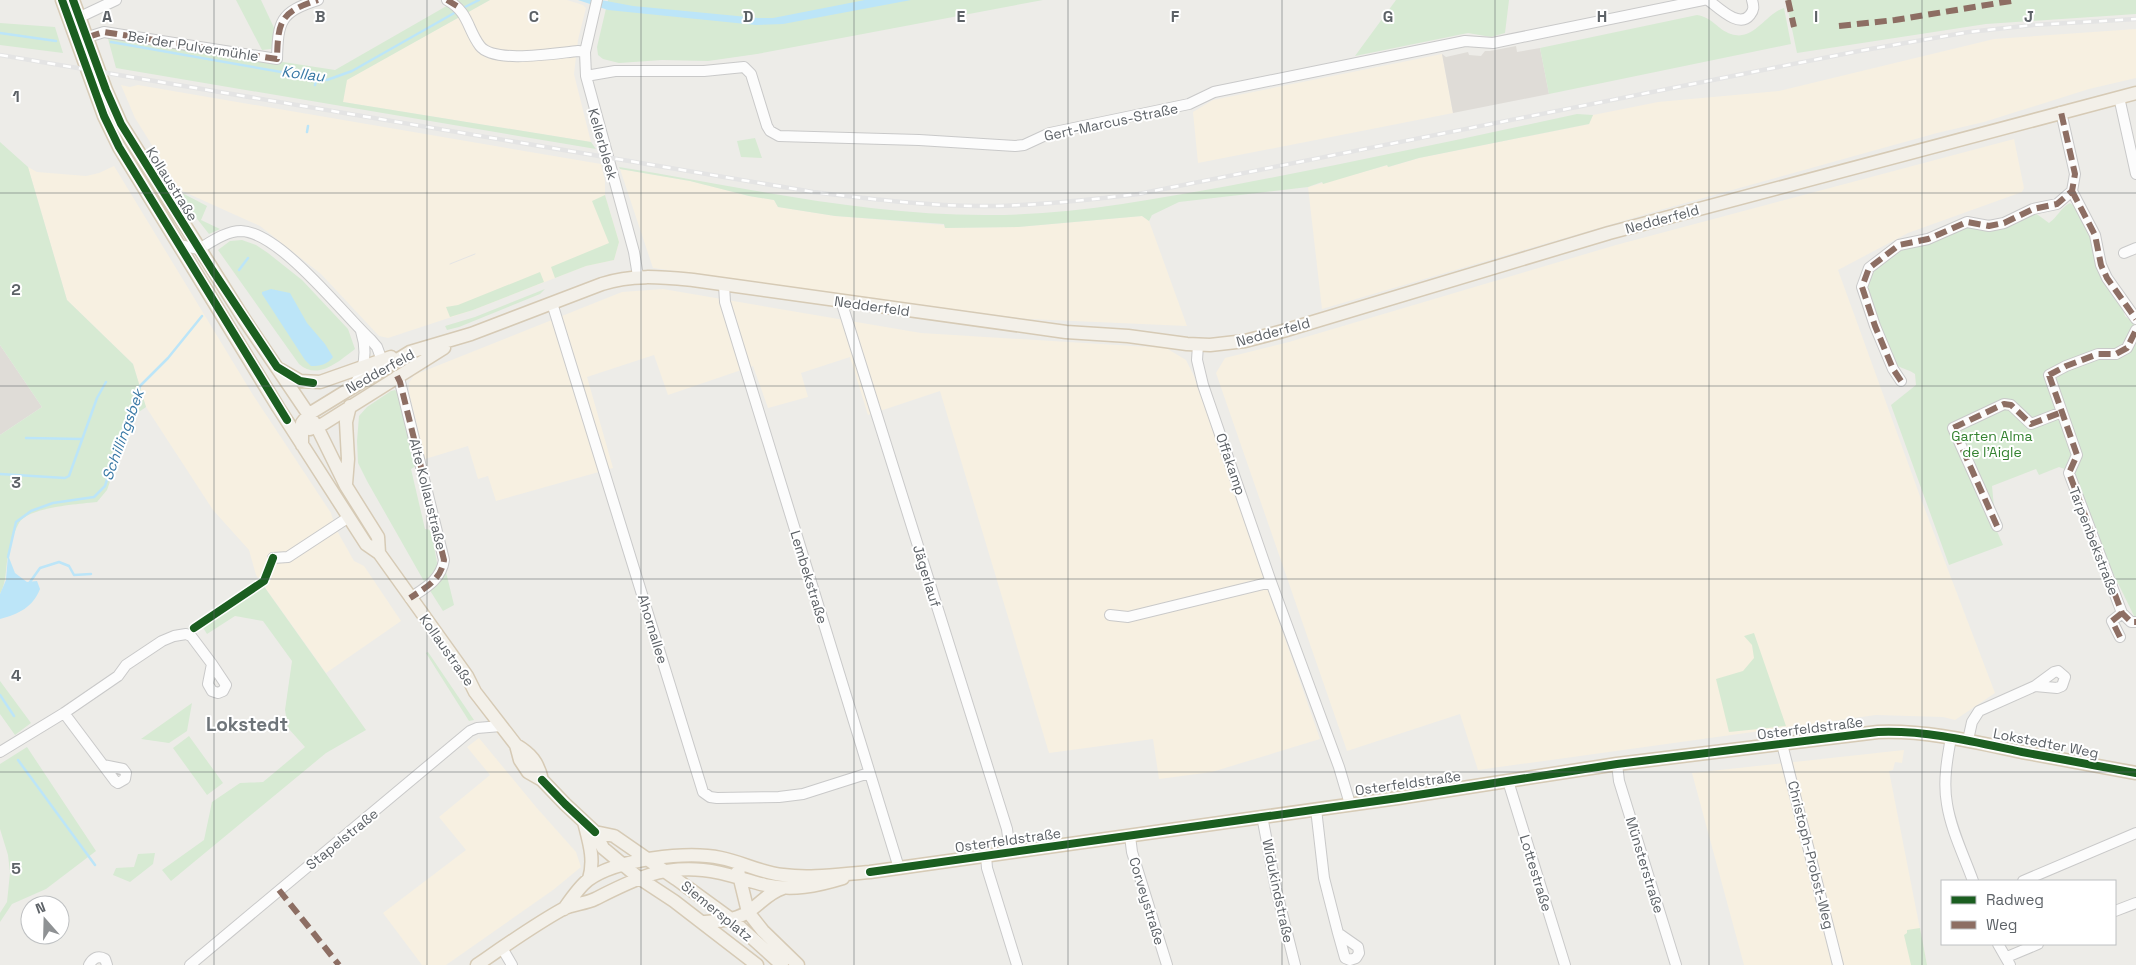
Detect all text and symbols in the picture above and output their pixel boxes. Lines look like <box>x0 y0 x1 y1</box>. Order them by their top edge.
text: A <box>102 6 112 27</box>
text: B <box>315 6 325 27</box>
text: C <box>529 6 539 27</box>
text: D <box>743 6 753 27</box>
text: E <box>957 6 966 27</box>
text: F <box>1171 6 1180 27</box>
text: G <box>1383 6 1393 27</box>
text: H <box>1597 6 1607 27</box>
text: I <box>1814 6 1818 27</box>
text: J <box>2024 6 2034 27</box>
street label: Bei der Pulvermühle <box>126 27 260 65</box>
water label: Kollau <box>281 61 326 86</box>
text: 1 <box>12 86 20 107</box>
street label: Gert-Marcus-Straße <box>1042 99 1180 145</box>
street label: Kellerbleek <box>584 106 622 182</box>
street label: Kollaustraße <box>142 144 202 224</box>
street label: Nedderfeld <box>1623 200 1701 238</box>
text: 2 <box>11 279 21 300</box>
street label: Nedderfeld <box>833 292 911 320</box>
street label: Nedderfeld <box>1234 313 1312 351</box>
street label: Nedderfeld <box>342 345 418 397</box>
water label: Schillingsbek <box>97 385 148 483</box>
park label: Garten Alma de l'Aigle <box>1951 427 2033 461</box>
street label: Offakamp <box>1212 431 1250 497</box>
street label: Alte Kollaustraße <box>405 436 451 552</box>
text: 3 <box>11 472 21 493</box>
street label: Tarpenbekstraße <box>2065 484 2123 598</box>
street label: Lembekstraße <box>786 528 832 626</box>
street label: Jägerlauf <box>909 543 945 609</box>
street label: Ahornallee <box>634 592 672 666</box>
street label: Kollaustraße <box>416 610 478 690</box>
text: 4 <box>11 665 21 686</box>
district label: Lokstedt <box>206 712 288 737</box>
street label: Osterfeldstraße <box>1756 713 1864 743</box>
street label: Lokstedter Weg <box>1992 724 2100 762</box>
street label: Osterfeldstraße <box>1354 767 1462 799</box>
street label: Christoph-Probst-Weg <box>1784 779 1838 931</box>
street label: Stapelstraße <box>302 804 382 874</box>
street label: Münsterstraße <box>1622 815 1668 915</box>
street label: Osterfeldstraße <box>954 824 1062 856</box>
street label: Lottestraße <box>1516 832 1556 914</box>
street label: Widukindstraße <box>1258 837 1298 945</box>
street label: Corveystraße <box>1125 855 1169 947</box>
text: 5 <box>11 858 21 879</box>
street label: Siemersplatz <box>678 877 756 945</box>
legend <box>1941 880 2116 945</box>
text: Radweg <box>1986 890 2044 909</box>
north arrow <box>20 895 70 945</box>
text: N <box>33 898 48 918</box>
text: Weg <box>1986 915 2017 934</box>

